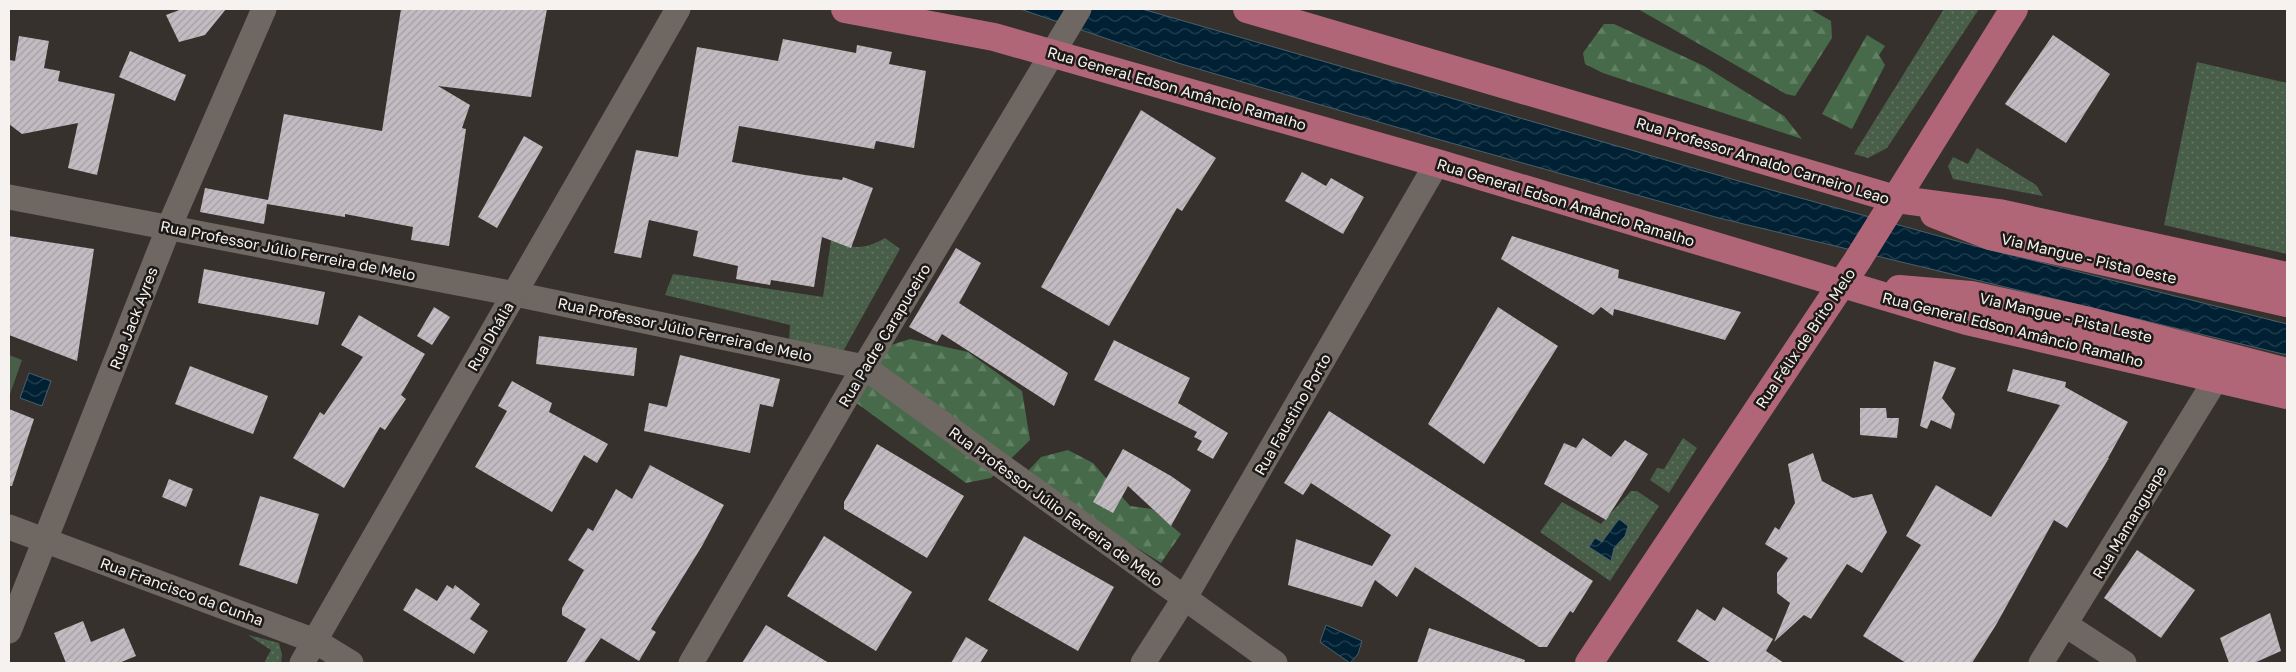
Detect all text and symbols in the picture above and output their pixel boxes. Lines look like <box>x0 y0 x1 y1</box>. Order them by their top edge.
street label: Rua General Edson Amâncio Ramalho <box>1045 42 1309 134</box>
street label: Rua Professor Arnaldo Carneiro Leao <box>1634 113 1892 207</box>
street label: Rua General Edson Amâncio Ramalho <box>1435 154 1697 250</box>
street label: Rua Professor Júlio Ferreira de Melo <box>159 216 417 284</box>
street label: Via Mangue - Pista Oeste <box>1999 229 2179 287</box>
street label: Rua Padre Carapuceiro <box>834 260 934 410</box>
street label: Rua Jack Ayres <box>105 264 161 372</box>
street label: Rua Félix de Brito Melo <box>1751 265 1859 411</box>
street label: Rua General Edson Amâncio Ramalho <box>1881 288 2145 370</box>
street label: Via Mangue - Pista Leste <box>1978 288 2154 346</box>
street label: Rua Professor Júlio Ferreira de Melo <box>556 293 814 365</box>
street label: Rua Dhália <box>463 298 517 374</box>
street label: Rua Faustino Porto <box>1250 350 1334 478</box>
street label: Rua Professor Júlio Ferreira de Melo <box>946 422 1166 590</box>
street label: Rua Mamanguape <box>2088 462 2170 582</box>
street label: Rua Francisco da Cunha <box>98 553 266 629</box>

